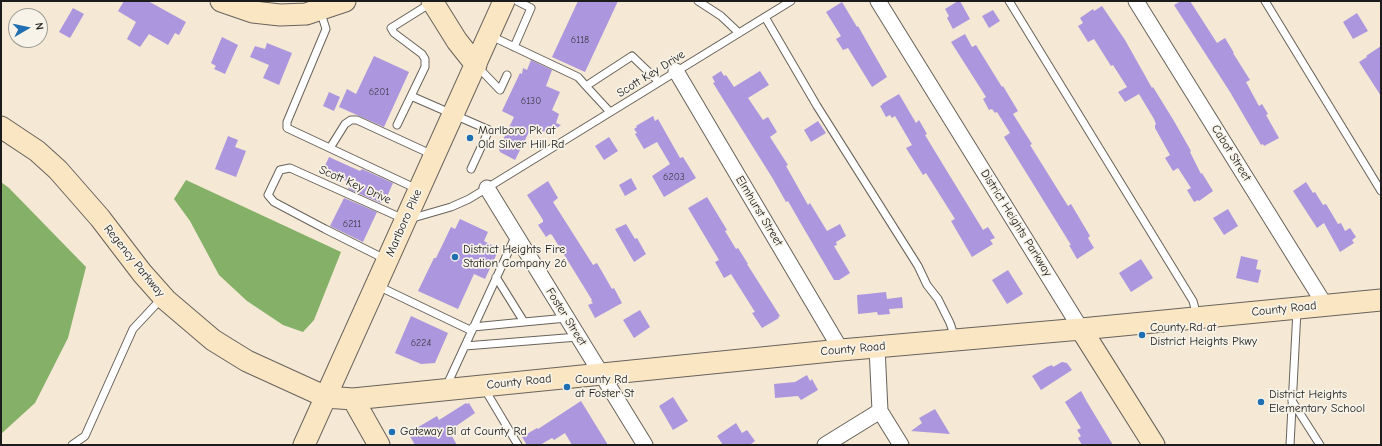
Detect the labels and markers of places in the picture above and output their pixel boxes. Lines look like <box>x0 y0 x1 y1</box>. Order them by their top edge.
place label: Marlboro Pk at Old Silver Hill Rd <box>478 124 564 152</box>
marker: Marlboro Pk at Old Silver Hill Rd <box>465 133 475 143</box>
place label: District Heights Fire Station Company 26 <box>463 243 567 271</box>
marker: District Heights Fire Station Company 26 <box>450 252 460 262</box>
place label: County Rd at District Heights Pkwy <box>1150 321 1257 349</box>
marker: County Rd at District Heights Pkwy <box>1137 330 1147 340</box>
place label: County Rd at Foster St <box>575 373 634 401</box>
marker: County Rd at Foster St <box>562 382 572 392</box>
place label: District Heights Elementary School <box>1269 388 1365 416</box>
marker: District Heights Elementary School <box>1256 397 1266 407</box>
place label: Gateway Bl at County Rd <box>400 425 527 439</box>
marker: Gateway Bl at County Rd <box>387 427 397 437</box>

